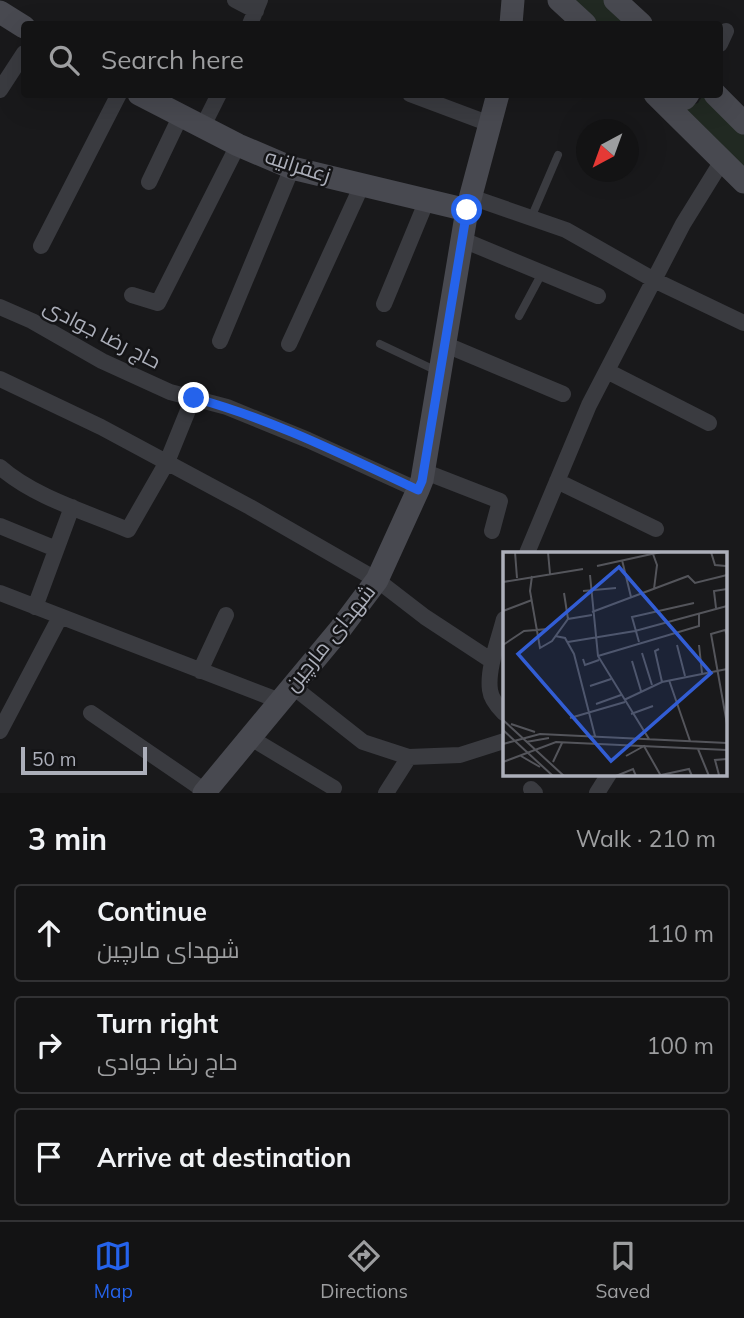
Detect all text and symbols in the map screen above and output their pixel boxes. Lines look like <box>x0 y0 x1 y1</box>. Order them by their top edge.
search box <box>21 21 723 98</box>
icon: search <box>45 41 83 79</box>
text: Search here <box>101 43 244 76</box>
north arrow <box>576 119 639 182</box>
street label: زعفرانیه <box>262 142 334 188</box>
route start <box>451 194 482 225</box>
street label: حاج رضا جوادی <box>38 292 166 376</box>
route end <box>178 382 209 413</box>
inset map <box>503 552 726 776</box>
street label: شهدای مارچین <box>278 579 382 697</box>
scale bar <box>21 744 147 776</box>
text: 50 m <box>32 747 76 771</box>
text: 3 min <box>28 820 107 858</box>
text: Walk · 210 m <box>576 824 716 853</box>
text: Continue <box>97 895 207 928</box>
icon: ahead <box>30 914 68 952</box>
text: 110 m <box>646 919 714 948</box>
text: شهدای مارچین <box>97 935 240 964</box>
text: Turn right <box>97 1007 218 1040</box>
icon: right <box>30 1026 68 1064</box>
text: 100 m <box>646 1031 714 1060</box>
text: حاج رضا جوادی <box>97 1047 238 1076</box>
icon: arrive <box>30 1138 68 1176</box>
text: Arrive at destination <box>97 1141 352 1174</box>
tab: Map <box>94 1237 133 1303</box>
tab: Directions <box>320 1237 408 1303</box>
tab: Saved <box>595 1237 650 1303</box>

